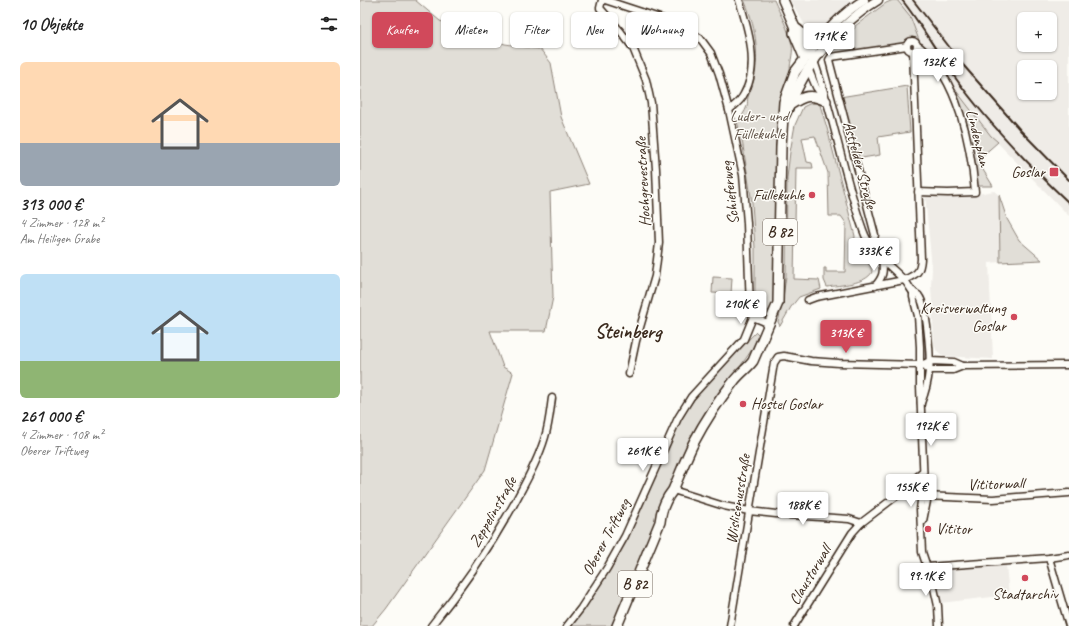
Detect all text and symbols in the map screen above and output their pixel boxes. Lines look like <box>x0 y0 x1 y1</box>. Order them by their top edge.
chip: Kaufen <box>372 12 433 48</box>
chip: Mieten <box>441 12 502 48</box>
chip: Filter <box>510 12 563 48</box>
chip: Neu <box>571 12 618 48</box>
chip: Wohnung <box>626 12 698 48</box>
map controls <box>1017 12 1057 100</box>
button: + <box>1017 12 1057 52</box>
icon: filters <box>318 13 340 35</box>
text: 10 Objekte <box>20 14 83 35</box>
pin: 171K € <box>796 23 862 57</box>
text: 171K € <box>812 28 846 44</box>
pin: 132K € <box>905 49 971 83</box>
text: 132K € <box>921 54 955 70</box>
button: − <box>1017 60 1057 100</box>
icon: home <box>144 88 216 160</box>
park label: Luder- und Füllekuhle <box>730 106 791 144</box>
street label: Lindenplan <box>961 107 995 170</box>
street label: Astfelder Straße <box>839 119 882 213</box>
street label: Hochgrevestraße <box>631 135 655 227</box>
street label: Schieferweg <box>716 159 744 226</box>
place label: Goslar <box>1011 162 1046 182</box>
marker: Goslar <box>1048 166 1060 178</box>
place label: Füllekuhle <box>753 185 806 205</box>
marker: Füllekuhle <box>807 190 817 200</box>
text: 313 000 € <box>20 194 82 215</box>
text: 4 Zimmer · 128 m² <box>20 215 103 231</box>
road number: B 82 <box>763 219 797 245</box>
text: Am Heiligen Grabe <box>20 231 100 247</box>
pin: 333K € <box>841 238 907 272</box>
text: 333K € <box>857 243 891 259</box>
pin: 210K € <box>708 291 774 325</box>
text: 210K € <box>724 296 758 312</box>
place label: Kreisverwaltung Goslar <box>920 298 1007 336</box>
icon: home <box>144 300 216 372</box>
marker: Kreisverwaltung Goslar <box>1009 312 1019 322</box>
district label: Steinberg <box>595 319 663 344</box>
pin: 313K € <box>813 320 879 354</box>
text: 313K € <box>829 325 863 341</box>
place label: Hostel Goslar <box>751 394 824 414</box>
marker: Hostel Goslar <box>738 399 748 409</box>
text: 261 000 € <box>20 406 82 427</box>
pin: 192K € <box>898 413 964 447</box>
text: 192K € <box>915 418 948 434</box>
text: 4 Zimmer · 108 m² <box>20 427 103 443</box>
pin: 261K € <box>610 438 676 472</box>
text: Oberer Triftweg <box>20 443 88 459</box>
text: 261K € <box>626 443 660 459</box>
street label: Wislicenusstraße <box>721 451 755 545</box>
street label: Zeppelinstraße <box>465 472 522 551</box>
street label: Vititorwall <box>967 473 1028 495</box>
pin: 155K € <box>878 474 944 508</box>
text: 155K € <box>895 479 927 495</box>
pin: 188K € <box>770 492 836 526</box>
street label: Oberer Triftweg <box>577 494 635 579</box>
text: 188K € <box>786 497 820 513</box>
place label: Vititor <box>936 519 973 539</box>
marker: Vititor <box>923 524 933 534</box>
street label: Claustorwall <box>784 539 837 608</box>
pin: 99.1K € <box>889 563 963 597</box>
text: 99.1K € <box>908 568 944 584</box>
road number: B 82 <box>618 571 652 597</box>
marker: Stadtarchiv <box>1020 573 1030 583</box>
place label: Stadtarchiv <box>992 584 1059 604</box>

